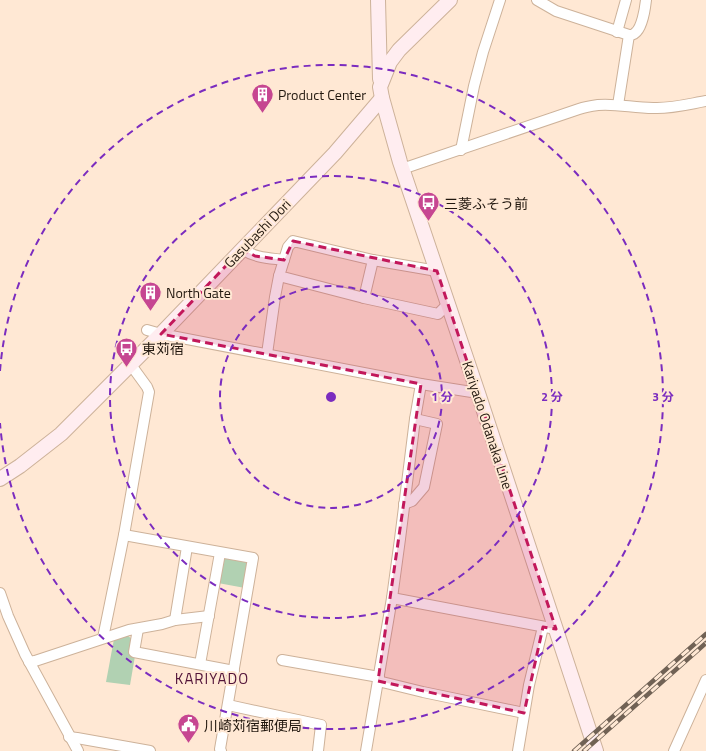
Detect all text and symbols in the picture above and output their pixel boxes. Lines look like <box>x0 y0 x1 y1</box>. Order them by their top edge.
building icon: Product Center <box>250 81 276 114</box>
place label: Product Center <box>278 84 366 105</box>
bus stop icon: 三菱ふそう前 <box>416 190 442 223</box>
place label: 三菱ふそう前 <box>444 193 528 214</box>
street label: Gasubashi Dori <box>219 194 295 272</box>
building icon: North Gate <box>138 279 164 312</box>
place label: North Gate <box>166 282 231 303</box>
bus stop icon: 東苅宿 <box>114 335 140 368</box>
place label: 東苅宿 <box>142 338 184 359</box>
street label: Kariyado Odanaka Line <box>457 358 519 492</box>
text: 1 分 <box>431 387 453 406</box>
text: 2 分 <box>541 387 563 406</box>
text: 3 分 <box>652 387 674 406</box>
centre of rings <box>324 390 338 404</box>
district label: KARIYADO <box>175 667 249 690</box>
public building icon: 川崎苅宿郵便局 <box>176 712 202 745</box>
place label: 川崎苅宿郵便局 <box>204 715 302 736</box>

